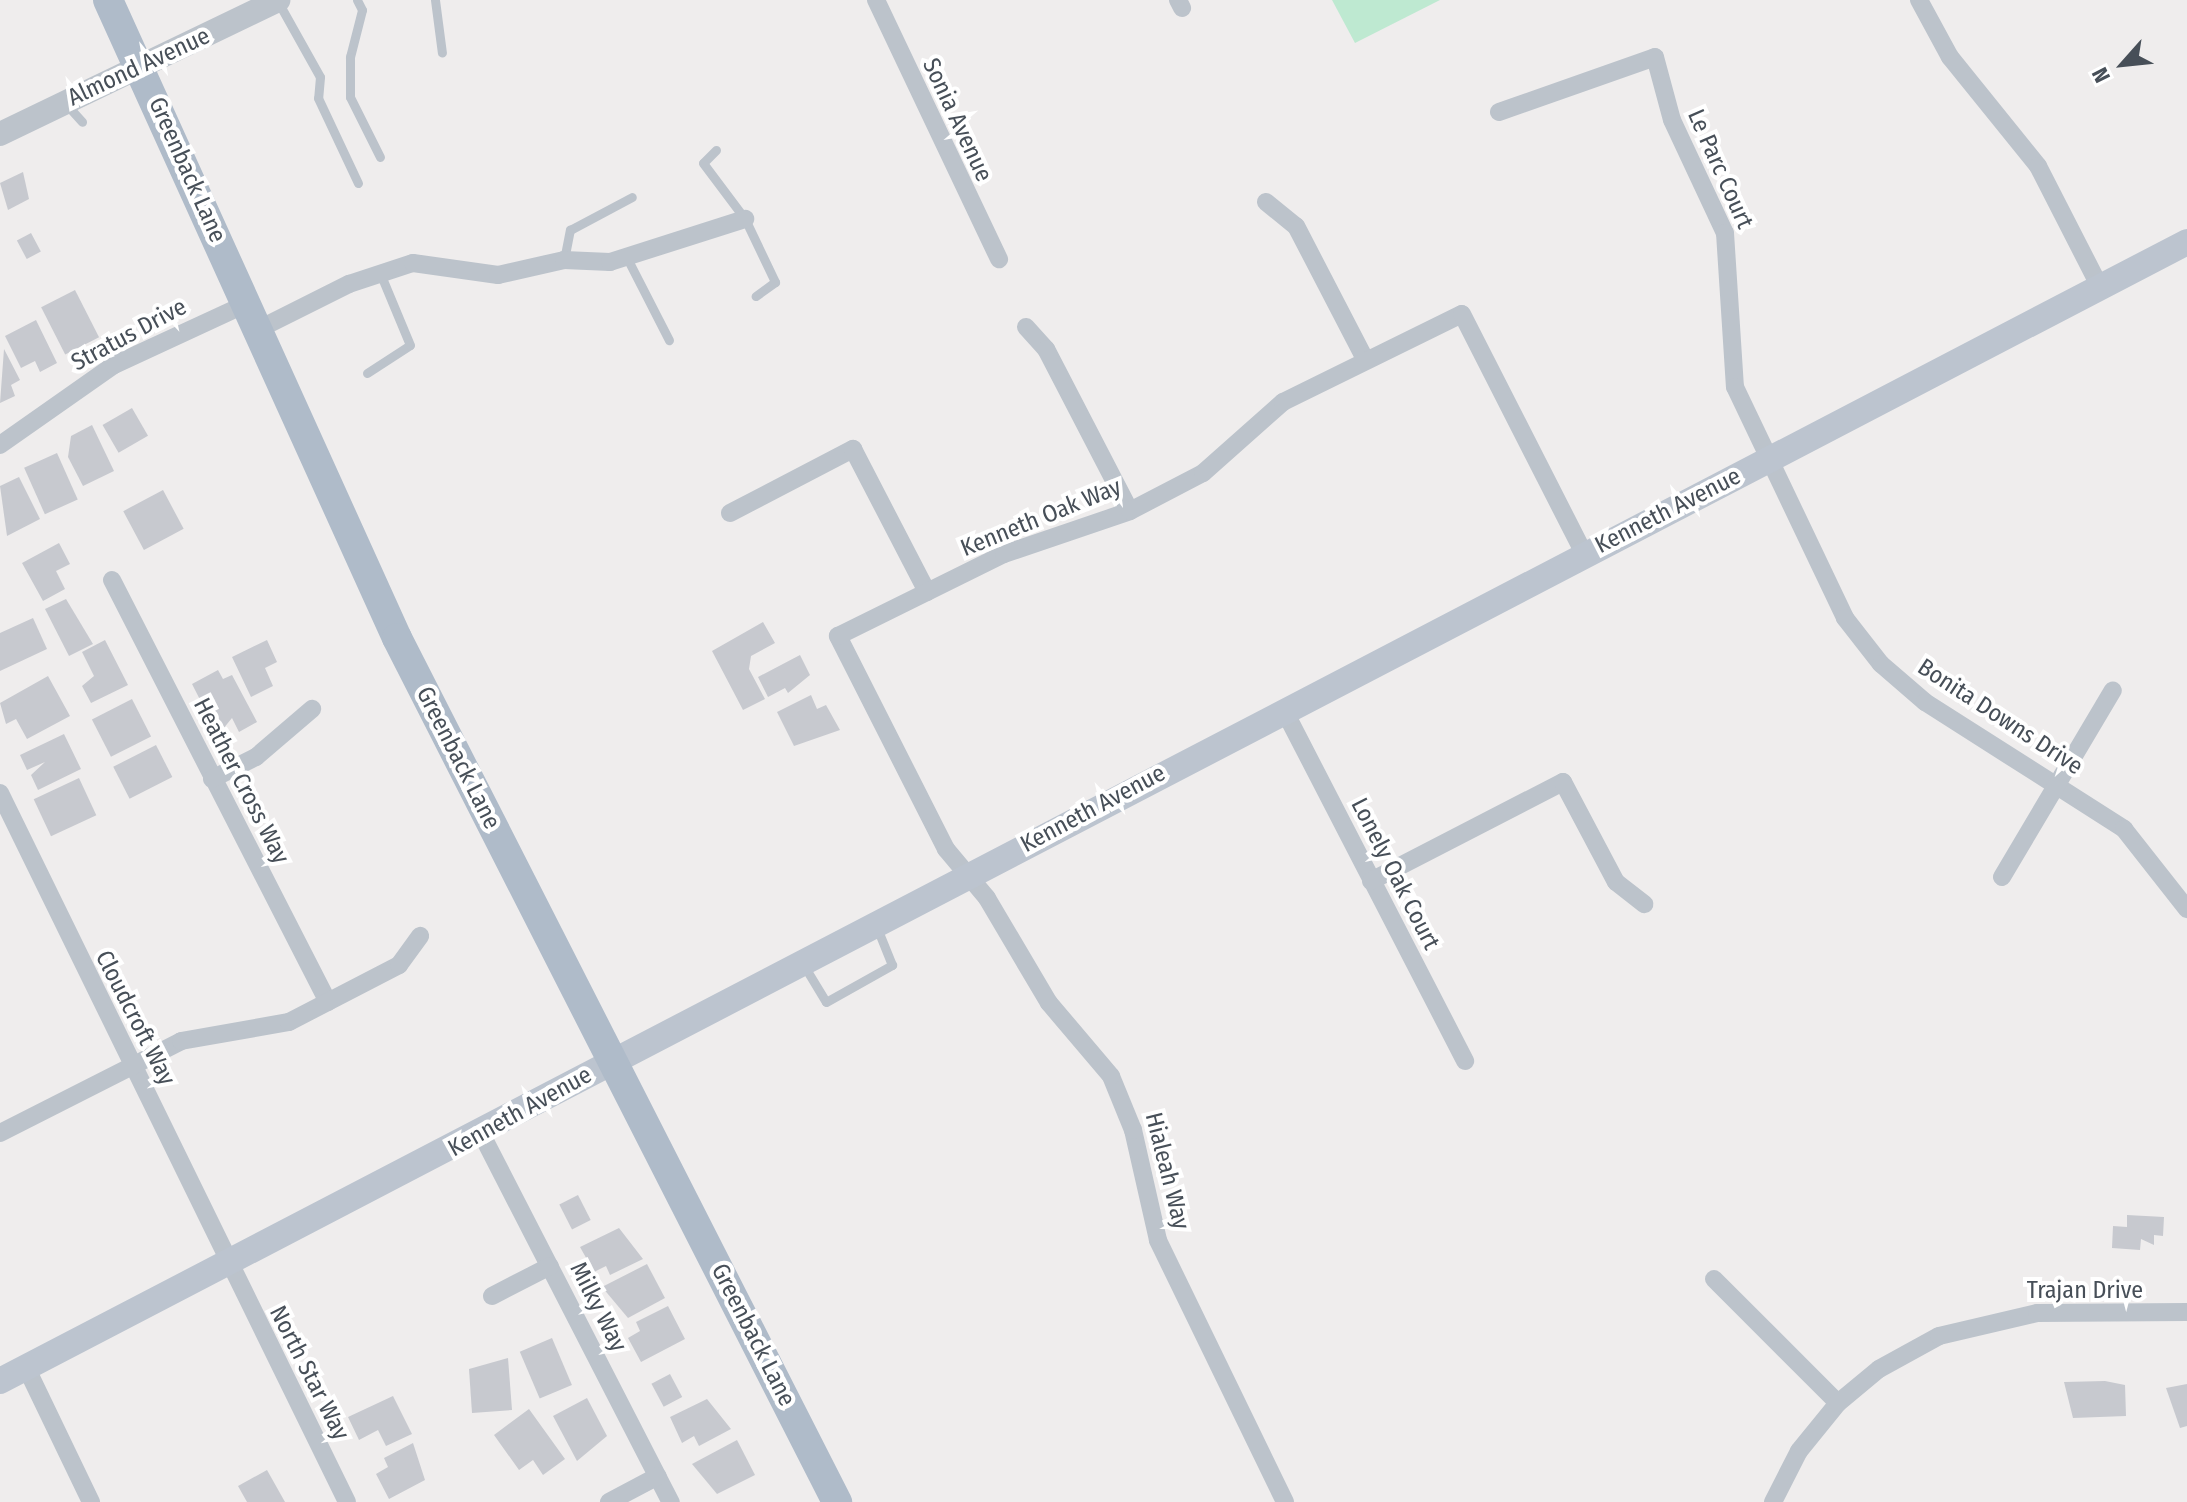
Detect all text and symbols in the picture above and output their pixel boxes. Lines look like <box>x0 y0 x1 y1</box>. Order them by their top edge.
street label: Almond Avenue <box>63 22 215 112</box>
north arrow <box>2083 24 2163 104</box>
street label: Sonia Avenue <box>916 54 998 186</box>
text: N <box>2086 63 2116 87</box>
street label: Greenback Lane <box>142 93 232 247</box>
street label: Le Parc Court <box>1681 105 1759 233</box>
street label: Stratus Drive <box>67 293 191 377</box>
street label: Kenneth Avenue <box>1590 462 1746 560</box>
street label: Kenneth Oak Way <box>957 473 1125 563</box>
street label: Bonita Downs Drive <box>1912 653 2088 781</box>
street label: Greenback Lane <box>410 682 506 834</box>
street label: Heather Cross Way <box>187 694 295 868</box>
street label: Kenneth Avenue <box>1016 759 1170 859</box>
street label: Lonely Oak Court <box>1344 793 1446 955</box>
street label: Cloudcroft Way <box>89 946 181 1090</box>
street label: Kenneth Avenue <box>443 1061 597 1163</box>
street label: Hialeah Way <box>1139 1110 1195 1232</box>
street label: Milky Way <box>563 1258 633 1356</box>
street label: Greenback Lane <box>705 1259 801 1411</box>
street label: Trajan Drive <box>2027 1277 2143 1305</box>
street label: North Star Way <box>263 1301 355 1445</box>

